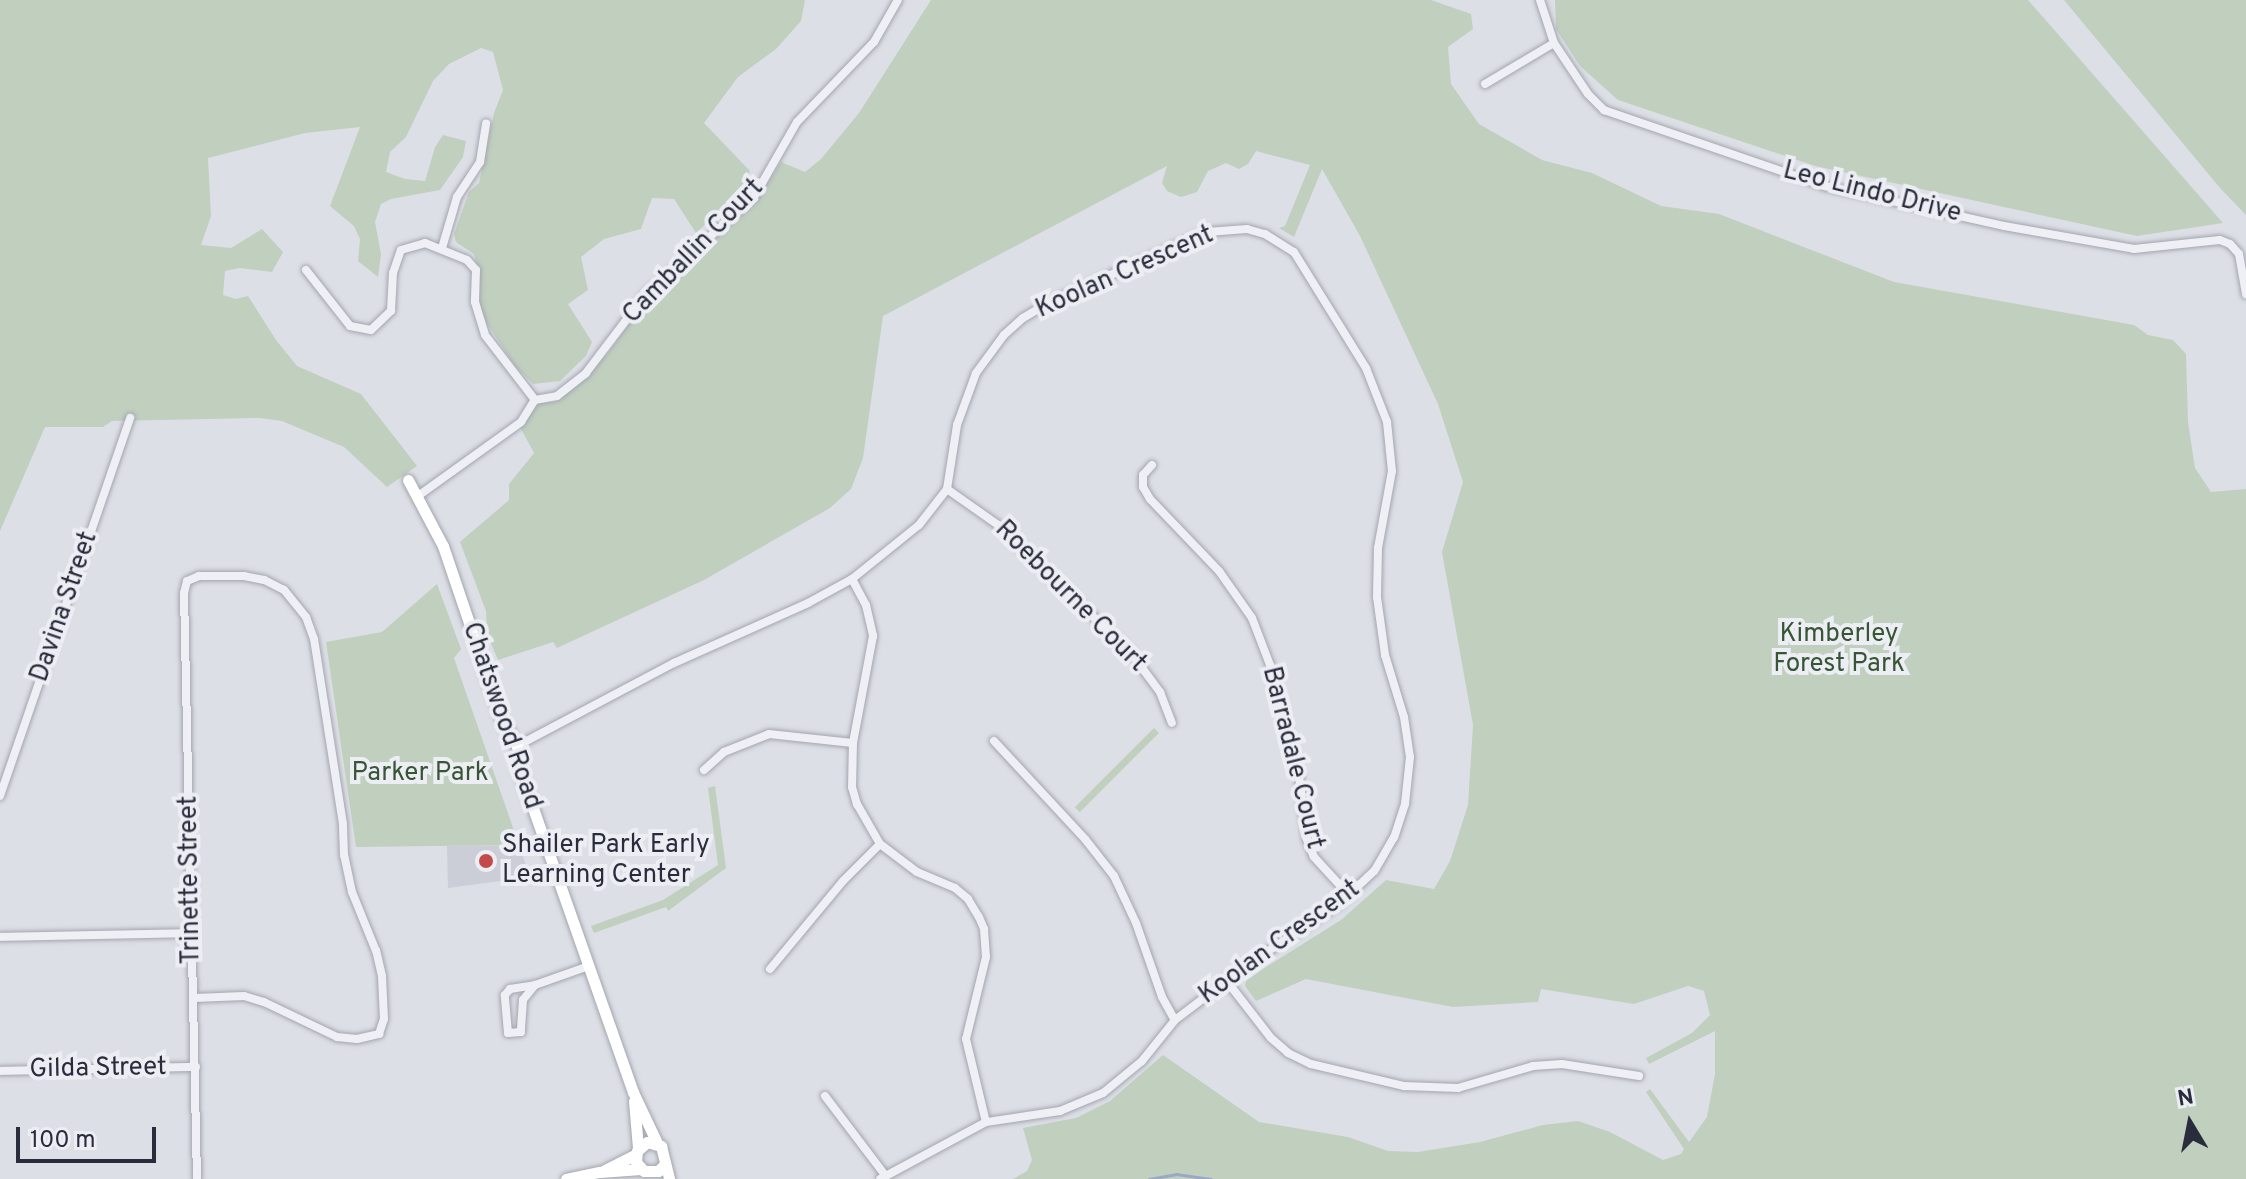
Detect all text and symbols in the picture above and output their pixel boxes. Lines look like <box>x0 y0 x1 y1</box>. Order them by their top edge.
street label: Leo Lindo Drive <box>1780 156 1964 230</box>
street label: Camballin Court <box>617 173 771 331</box>
street label: Koolan Crescent <box>1031 220 1219 326</box>
street label: Roebourne Court <box>988 515 1152 679</box>
street label: Davina Street <box>25 528 105 686</box>
street label: Chatswood Road <box>454 618 548 814</box>
park label: Kimberley Forest Park <box>1773 619 1905 680</box>
street label: Barradale Court <box>1254 664 1330 852</box>
park label: Parker Park <box>351 758 489 790</box>
street label: Trinette Street <box>174 795 208 965</box>
place label: Shailer Park Early Learning Center <box>502 830 710 892</box>
marker: Shailer Park Early Learning Center <box>477 852 495 870</box>
street label: Koolan Crescent <box>1194 874 1366 1012</box>
street label: Gilda Street <box>29 1052 167 1086</box>
north arrow <box>2150 1083 2230 1163</box>
text: N <box>2176 1084 2196 1114</box>
scale bar <box>20 1111 160 1161</box>
text: 100 m <box>30 1126 96 1156</box>

